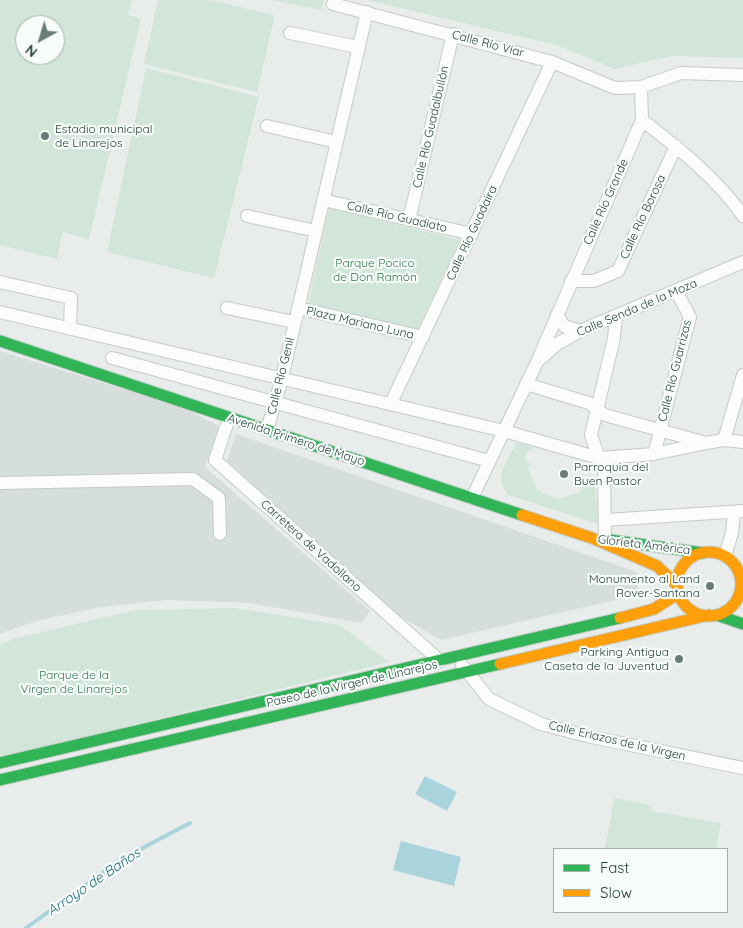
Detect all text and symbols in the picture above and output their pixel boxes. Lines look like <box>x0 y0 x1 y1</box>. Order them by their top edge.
north arrow <box>15 15 65 65</box>
street label: Calle Río Viar <box>450 27 526 61</box>
text: N <box>22 41 41 61</box>
street label: Calle Río Guadalbullón <box>410 64 452 190</box>
place label: Estadio municipal de Linarejos <box>55 122 153 150</box>
marker: Estadio municipal de Linarejos <box>39 130 51 142</box>
street label: Calle Río Grande <box>581 157 631 247</box>
street label: Calle Río Borosa <box>617 173 669 261</box>
street label: Calle Río Guadaira <box>444 183 500 283</box>
street label: Calle Río Guadiato <box>345 198 449 236</box>
park label: Parque Pocico de Don Ramón <box>333 256 417 284</box>
street label: Calle Senda de la Moza <box>575 276 699 340</box>
street label: Plaza Mariano Luna <box>305 304 415 342</box>
street label: Calle Río Guarrizas <box>655 319 695 423</box>
street label: Calle Río Genil <box>264 336 298 416</box>
street label: Avenida Primero de Mayo <box>226 411 366 469</box>
place label: Parroquia del Buen Pastor <box>574 460 649 488</box>
marker: Parroquia del Buen Pastor <box>558 468 570 480</box>
street label: Carretera de Vadollano <box>258 497 364 595</box>
street label: Glorieta América <box>597 532 691 558</box>
place label: Monumento al Land Rover-Santana <box>589 572 700 600</box>
marker: Monumento al Land Rover-Santana <box>704 580 716 592</box>
place label: Parking Antigua Caseta de la Juventud <box>544 645 669 673</box>
marker: Parking Antigua Caseta de la Juventud <box>673 653 685 665</box>
street label: Paseo de la Virgen de Linarejos <box>265 657 439 711</box>
park label: Parque de la Virgen de Linarejos <box>21 668 127 696</box>
street label: Calle Eriazos de la Virgen <box>547 718 687 764</box>
water label: Arroyo de Baños <box>44 845 144 919</box>
legend <box>553 848 728 913</box>
text: Fast <box>600 858 629 877</box>
text: Slow <box>600 883 632 902</box>

